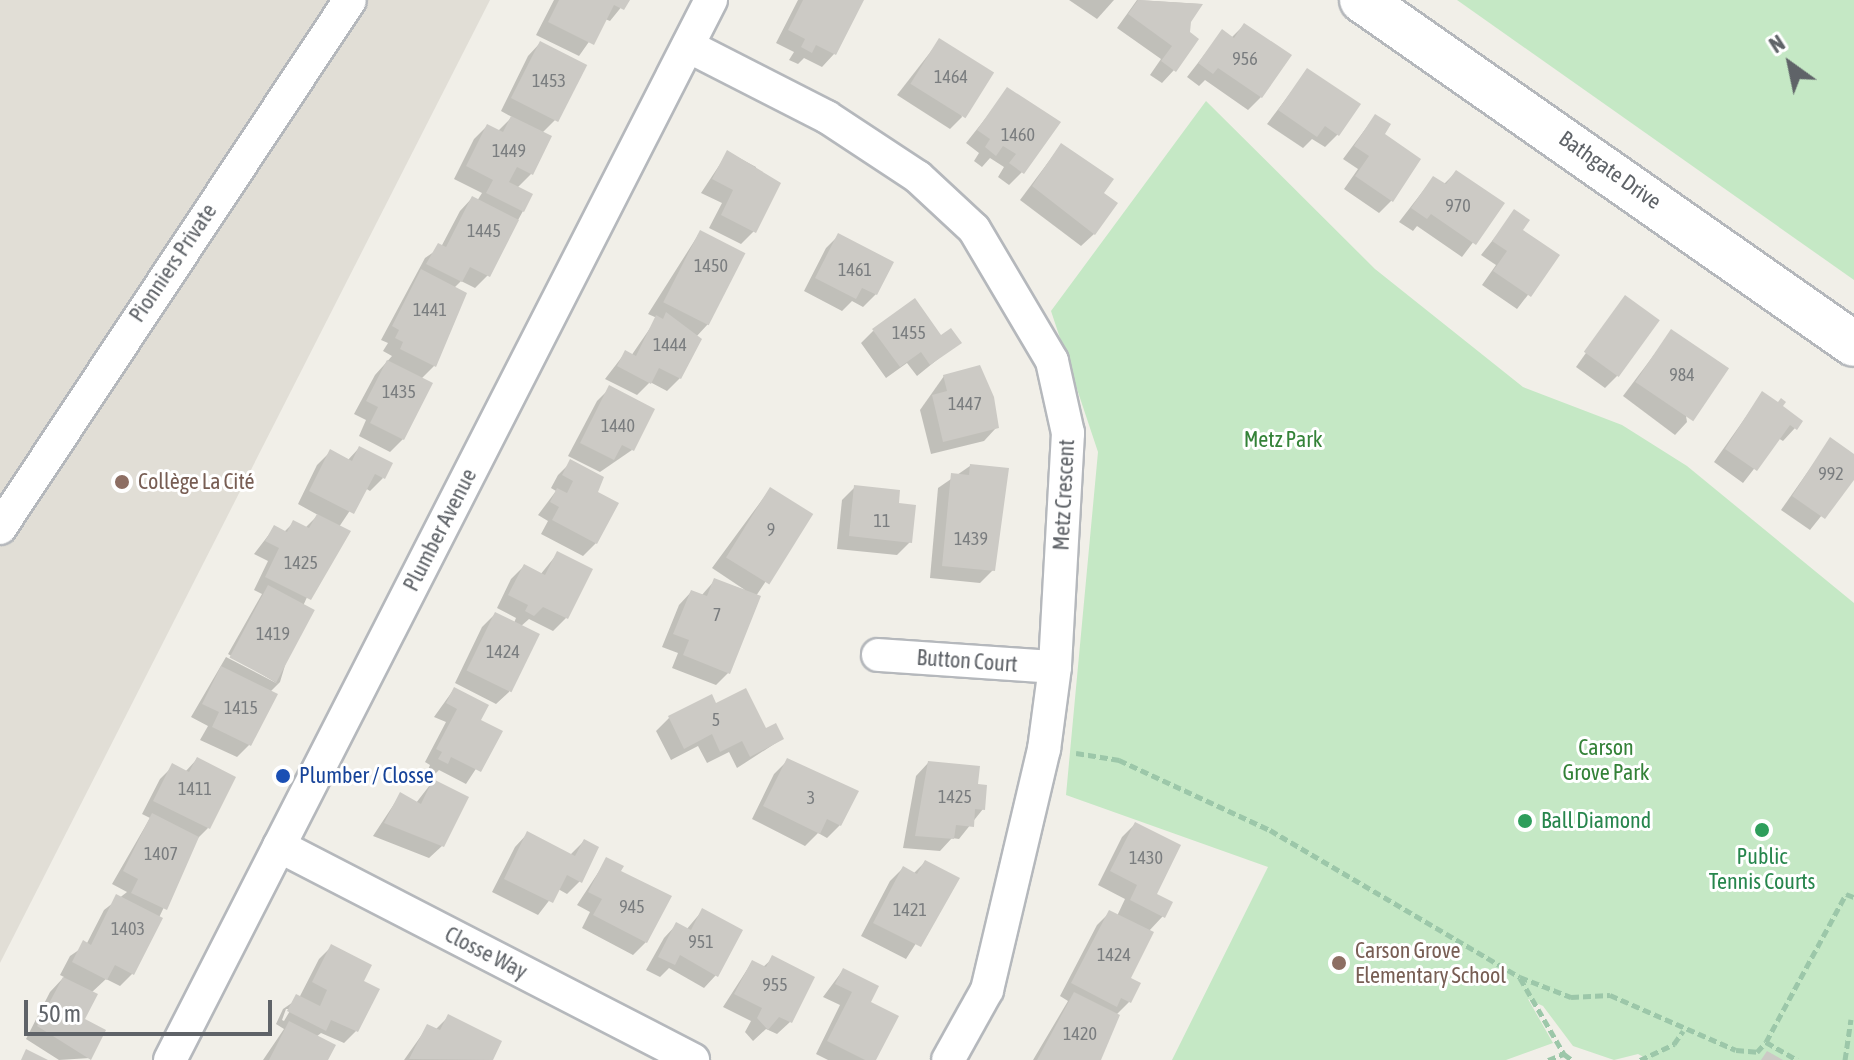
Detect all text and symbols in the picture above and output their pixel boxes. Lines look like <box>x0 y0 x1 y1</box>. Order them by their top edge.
north arrow <box>1750 24 1830 104</box>
text: N <box>1764 29 1789 58</box>
house number: 956 <box>1232 48 1258 70</box>
house number: 1464 <box>934 66 968 88</box>
house number: 1453 <box>532 70 566 92</box>
house number: 1460 <box>1001 124 1035 146</box>
street label: Bathgate Drive <box>1554 125 1666 215</box>
house number: 1449 <box>492 140 526 162</box>
house number: 970 <box>1445 195 1471 217</box>
street label: Pionniers Private <box>124 199 222 327</box>
house number: 1445 <box>467 220 501 242</box>
house number: 1450 <box>694 255 728 277</box>
house number: 1461 <box>838 259 872 281</box>
house number: 1441 <box>413 299 447 321</box>
house number: 1455 <box>892 322 926 344</box>
house number: 1444 <box>653 334 687 356</box>
house number: 984 <box>1669 364 1695 386</box>
house number: 1435 <box>382 381 416 403</box>
house number: 1447 <box>948 393 982 415</box>
house number: 1440 <box>601 415 635 437</box>
park label: Metz Park <box>1244 427 1322 453</box>
street label: Metz Crescent <box>1048 439 1080 551</box>
house number: 992 <box>1818 463 1844 485</box>
street label: Plumber Avenue <box>398 464 482 596</box>
place label: Collège La Cité <box>138 469 255 495</box>
marker: Collège La Cité <box>113 473 131 491</box>
house number: 11 <box>874 510 890 532</box>
house number: 9 <box>767 519 775 541</box>
house number: 1439 <box>954 528 988 550</box>
house number: 1425 <box>284 552 318 574</box>
house number: 7 <box>713 604 721 626</box>
house number: 1419 <box>256 623 290 645</box>
house number: 1424 <box>486 641 520 663</box>
street label: Button Court <box>916 644 1018 678</box>
house number: 1415 <box>224 697 258 719</box>
house number: 5 <box>712 709 720 731</box>
park label: Carson Grove Park <box>1563 734 1649 786</box>
place label: Plumber / Closse <box>299 763 434 789</box>
marker: Plumber / Closse <box>274 767 292 785</box>
house number: 1411 <box>178 778 212 800</box>
house number: 1425 <box>938 786 972 808</box>
house number: 3 <box>807 787 815 809</box>
place label: Ball Diamond <box>1541 808 1651 834</box>
marker: Ball Diamond <box>1516 812 1534 830</box>
marker: Public Tennis Courts <box>1753 821 1771 839</box>
house number: 1407 <box>144 843 178 865</box>
place label: Public Tennis Courts <box>1709 843 1815 894</box>
house number: 1430 <box>1129 847 1163 869</box>
house number: 945 <box>619 896 645 918</box>
house number: 1421 <box>893 899 927 921</box>
house number: 1403 <box>111 918 145 940</box>
street label: Closse Way <box>440 921 532 985</box>
house number: 951 <box>688 931 714 953</box>
place label: Carson Grove Elementary School <box>1355 937 1506 988</box>
house number: 1424 <box>1097 944 1131 966</box>
marker: Carson Grove Elementary School <box>1330 954 1348 972</box>
house number: 955 <box>762 974 788 996</box>
scale bar <box>28 984 276 1034</box>
text: 50 m <box>38 1000 81 1027</box>
house number: 1420 <box>1063 1023 1097 1045</box>

